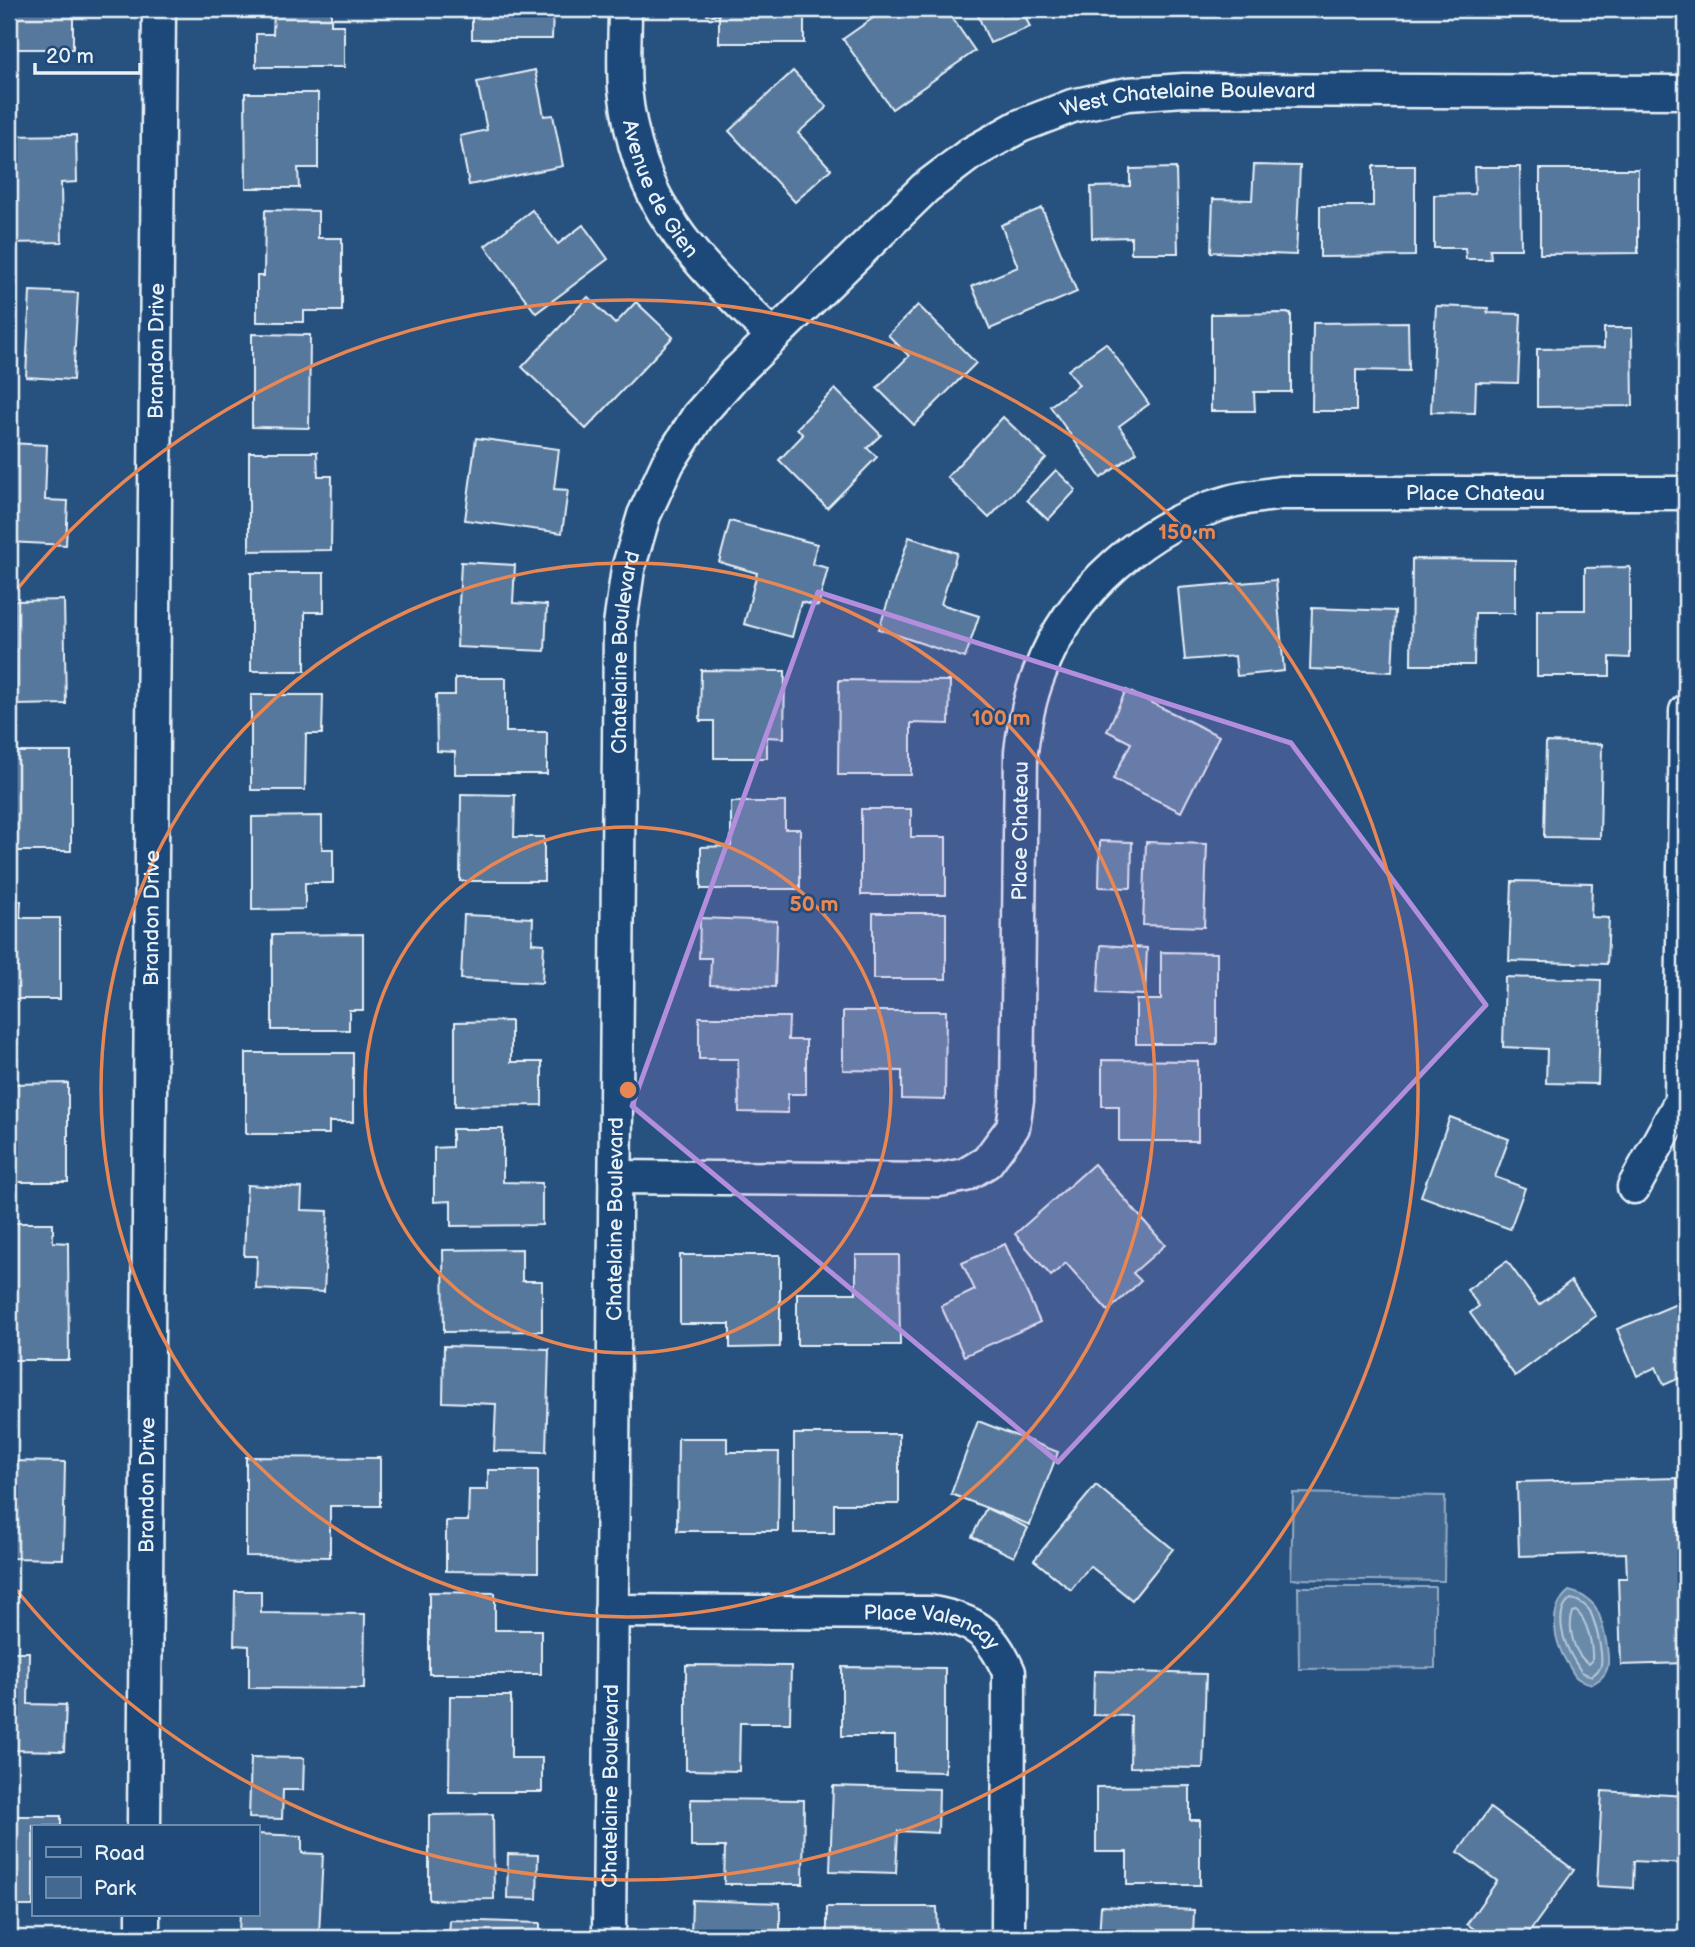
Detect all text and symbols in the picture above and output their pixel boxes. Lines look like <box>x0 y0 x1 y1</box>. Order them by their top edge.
scale bar <box>35 32 140 76</box>
text: 20 m <box>46 44 94 69</box>
street label: West Chatelaine Boulevard <box>1057 78 1316 122</box>
street label: Avenue de Gien <box>617 117 704 263</box>
street label: Brandon Drive <box>144 283 170 419</box>
street label: Place Chateau <box>1406 481 1545 506</box>
text: 150 m <box>1158 520 1216 545</box>
street label: Chatelaine Boulevard <box>607 548 646 754</box>
text: 100 m <box>972 706 1030 731</box>
street label: Place Chateau <box>1007 761 1034 901</box>
street label: Brandon Drive <box>139 850 165 986</box>
text: 50 m <box>790 892 838 917</box>
centre of rings <box>616 1078 640 1102</box>
street label: Chatelaine Boulevard <box>602 1117 629 1321</box>
street label: Brandon Drive <box>134 1417 160 1553</box>
street label: Place Valencay <box>863 1601 1005 1655</box>
street label: Chatelaine Boulevard <box>597 1684 624 1888</box>
legend <box>32 1825 259 1916</box>
text: Road <box>94 1841 145 1866</box>
text: Park <box>94 1876 137 1901</box>

